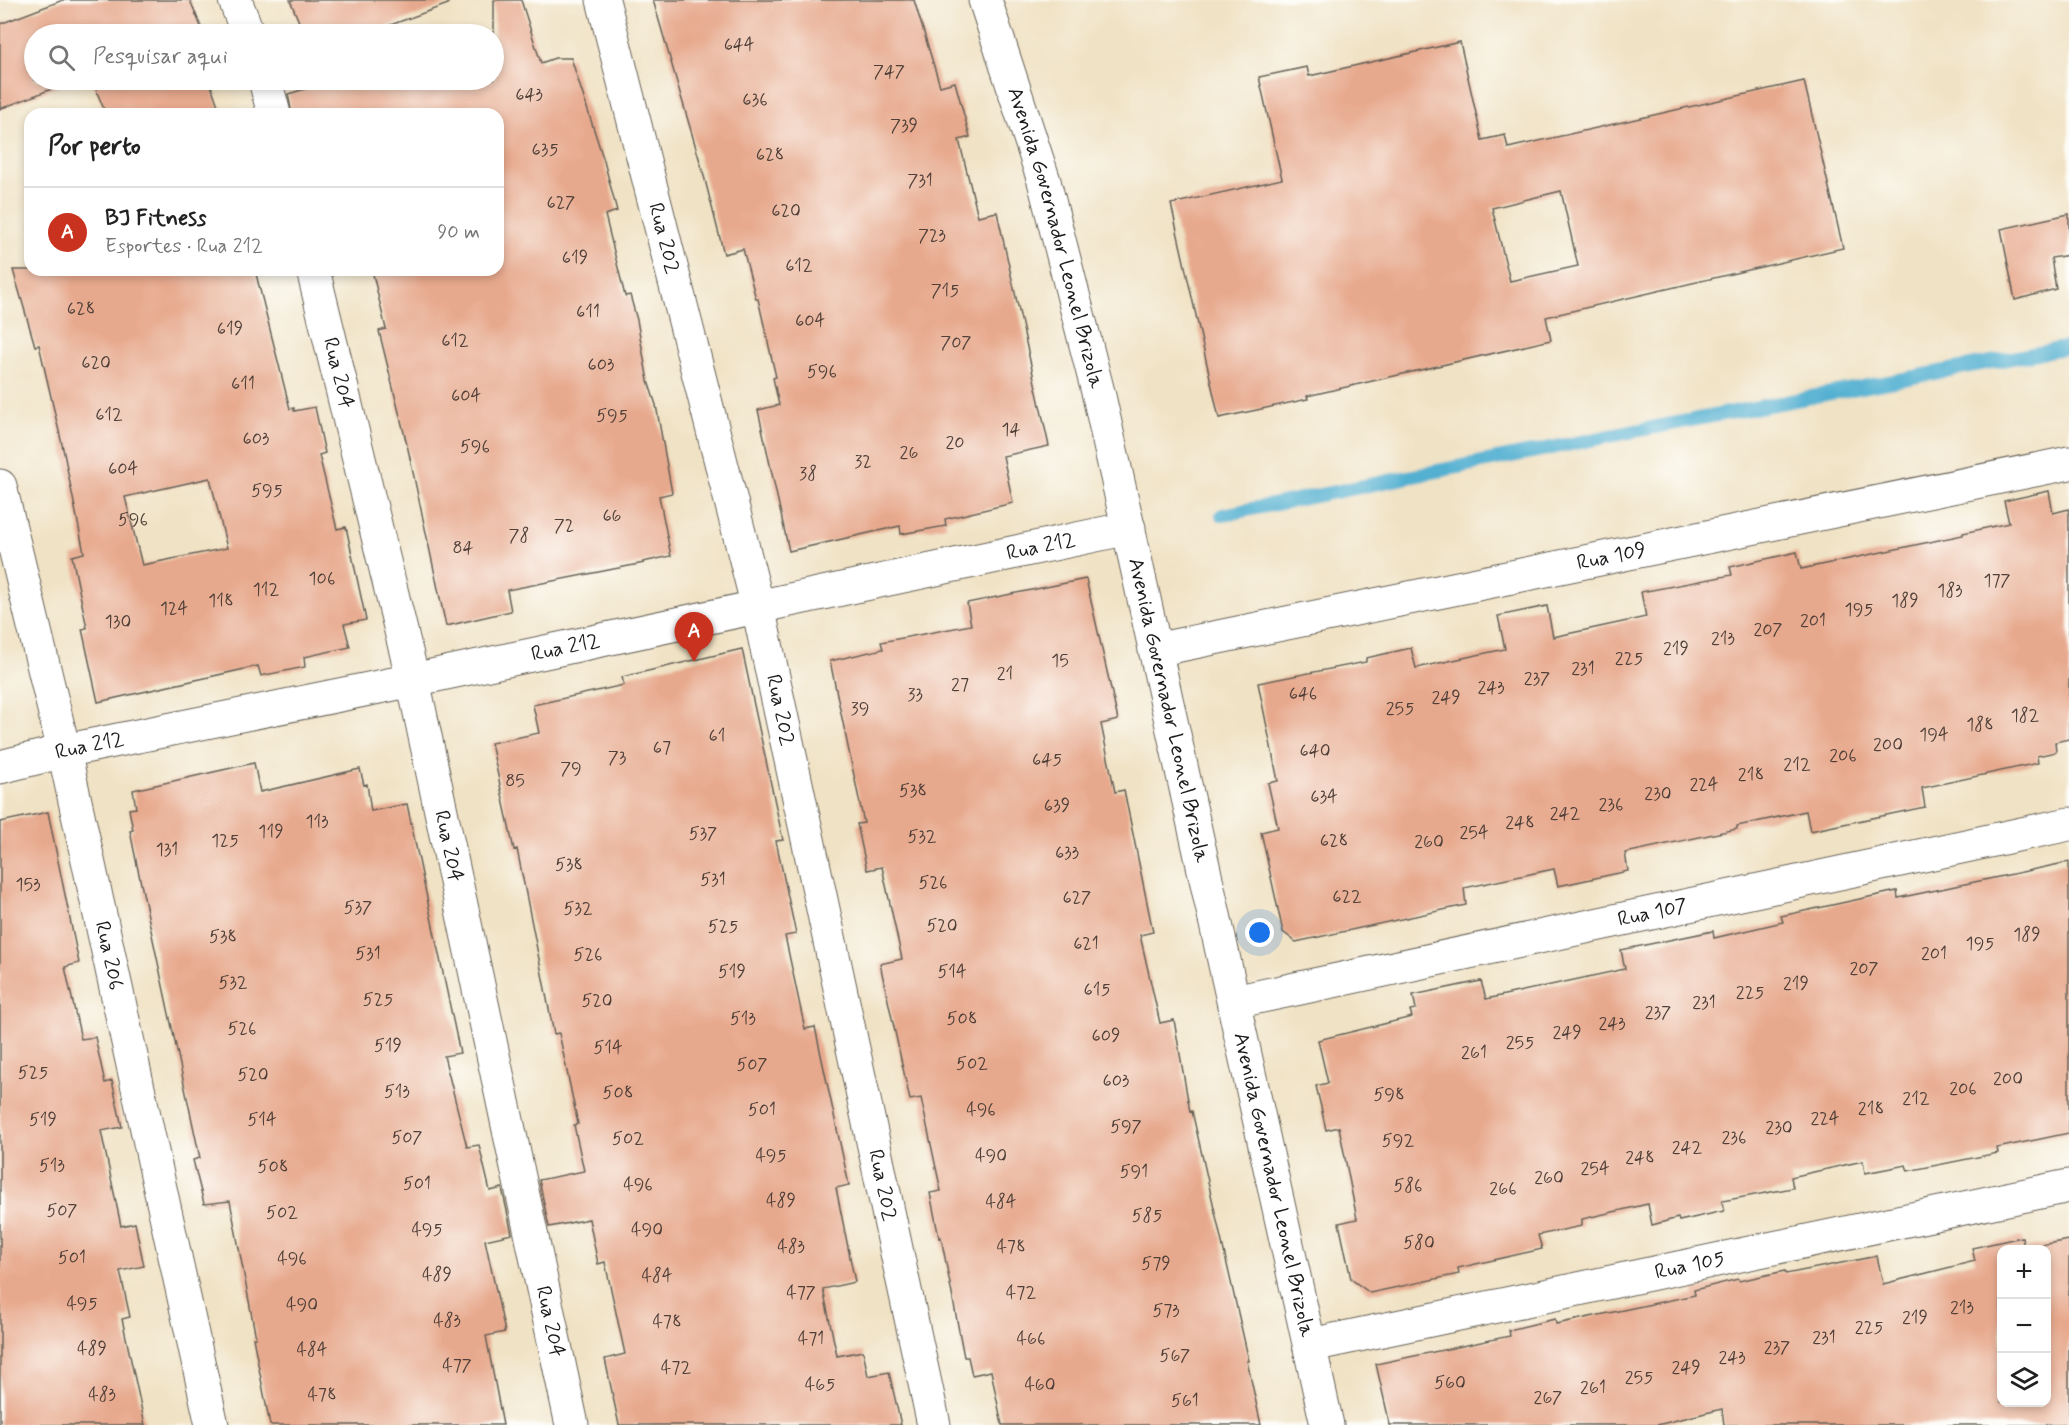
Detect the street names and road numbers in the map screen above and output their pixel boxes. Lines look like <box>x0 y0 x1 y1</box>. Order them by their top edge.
street label: Avenida Governador Leonel Brizola <box>1000 83 1111 391</box>
street label: Rua 202 <box>641 200 686 277</box>
street label: Rua 204 <box>316 335 360 411</box>
street label: Rua 212 <box>1004 526 1078 568</box>
street label: Rua 109 <box>1574 536 1649 577</box>
street label: Avenida Governador Leonel Brizola <box>1121 555 1216 865</box>
street label: Rua 212 <box>529 627 602 669</box>
street label: Rua 202 <box>759 672 802 749</box>
street label: Rua 212 <box>52 725 126 767</box>
street label: Rua 204 <box>427 808 470 885</box>
street label: Rua 107 <box>1615 892 1690 934</box>
street label: Rua 206 <box>88 918 130 993</box>
street label: Avenida Governador Leonel Brizola <box>1226 1030 1321 1340</box>
street label: Rua 202 <box>861 1147 904 1224</box>
street label: Rua 105 <box>1652 1245 1727 1287</box>
street label: Rua 204 <box>529 1283 571 1360</box>

